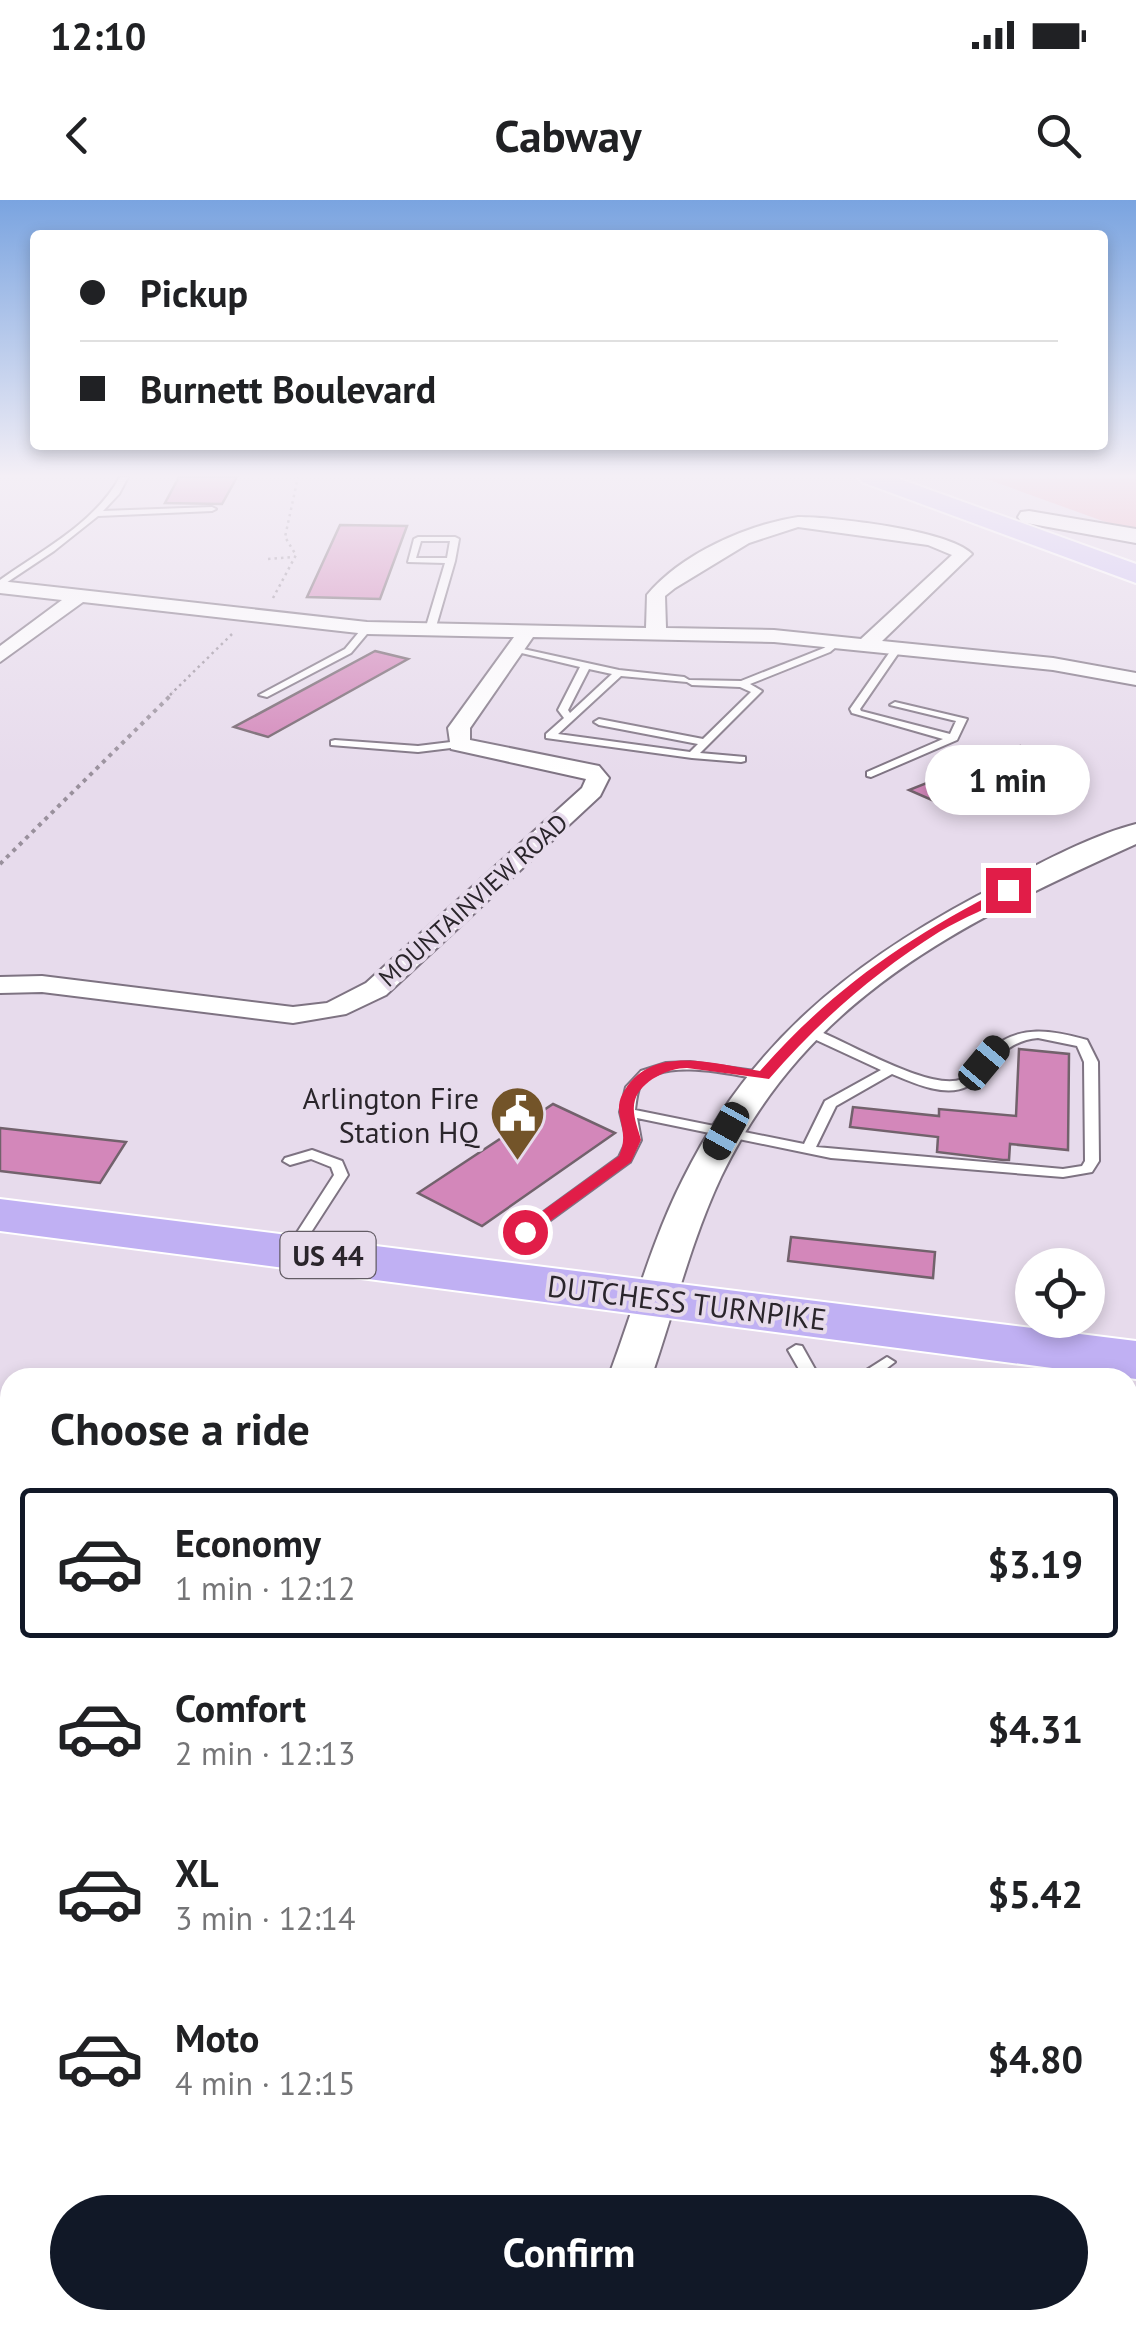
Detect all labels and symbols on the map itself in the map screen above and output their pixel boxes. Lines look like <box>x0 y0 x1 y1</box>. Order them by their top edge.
callout: 1 min <box>926 745 1090 815</box>
street label: MOUNTAINVIEW ROAD <box>372 807 574 993</box>
route end <box>986 868 1031 913</box>
car <box>953 1030 1015 1096</box>
place label: Arlington Fire Station HQ <box>303 1078 480 1151</box>
public building icon: Arlington Fire Station HQ <box>488 1084 548 1163</box>
car <box>698 1097 754 1165</box>
route start <box>503 1210 548 1255</box>
road number: US 44 <box>280 1232 376 1278</box>
street label: DUTCHESS TURNPIKE <box>545 1266 829 1338</box>

